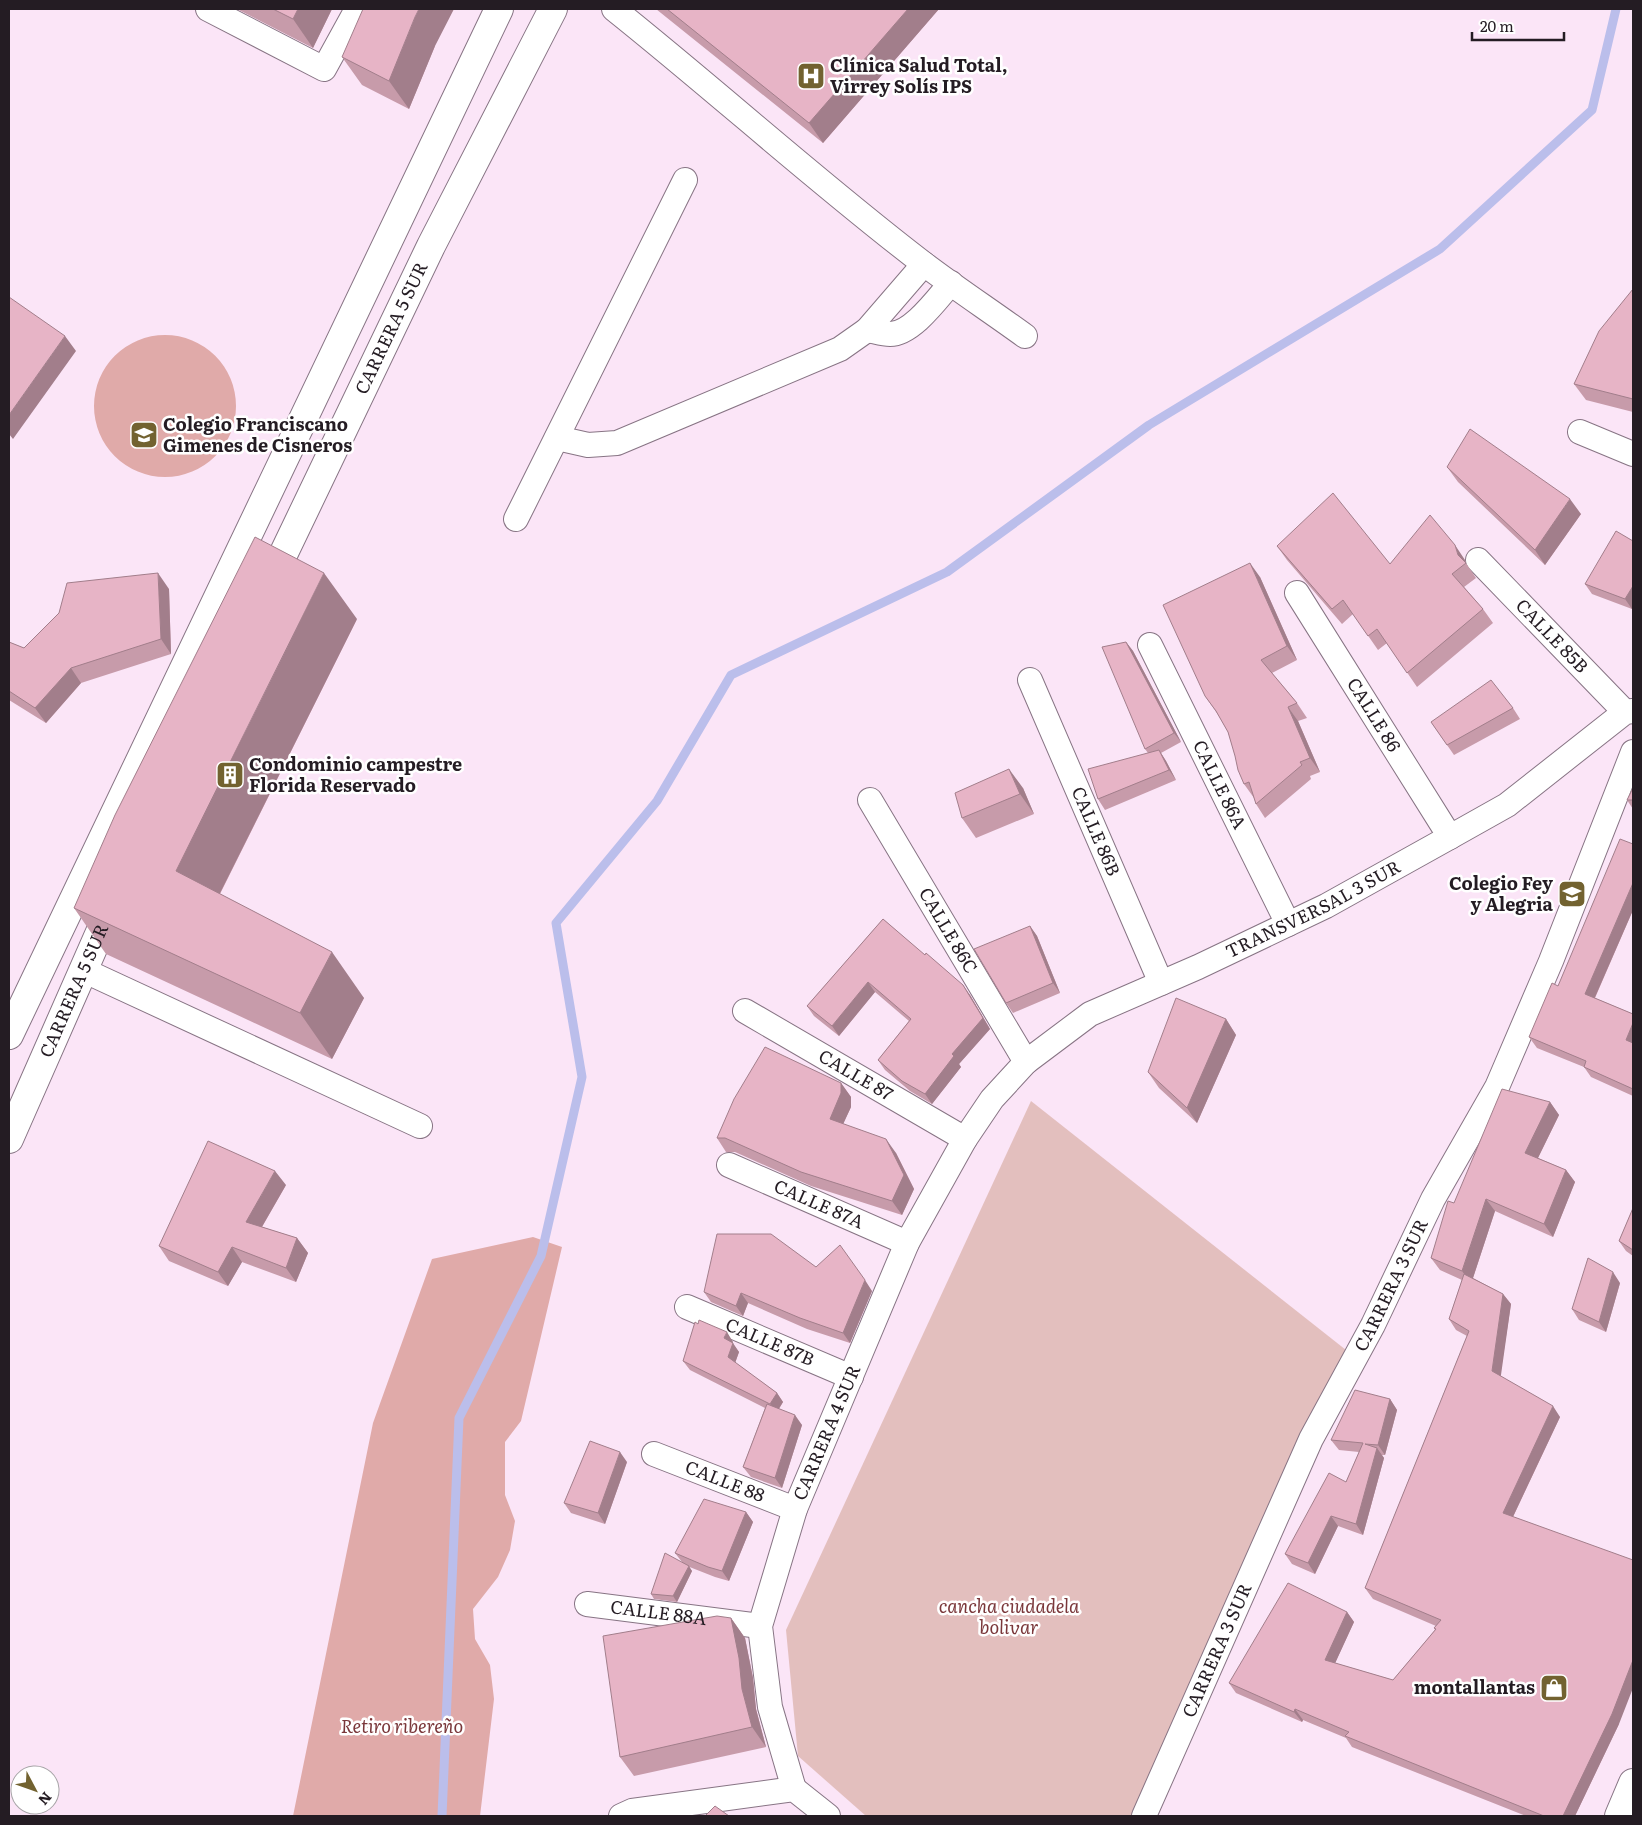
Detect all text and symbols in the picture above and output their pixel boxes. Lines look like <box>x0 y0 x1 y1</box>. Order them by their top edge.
scale bar <box>1472 10 1564 42</box>
text: 20 m <box>1480 14 1514 37</box>
place label: Clínica Salud Total, Virrey Solís IPS <box>830 51 1008 99</box>
hospital icon: Clínica Salud Total, Virrey Solís IPS <box>796 61 826 91</box>
street label: CARRERA 5 SUR <box>347 257 434 398</box>
place label: Colegio Franciscano Gimenes de Cisneros <box>163 410 352 458</box>
school or university icon: Colegio Franciscano Gimenes de Cisneros <box>129 420 159 450</box>
street label: CALLE 85B <box>1510 592 1595 679</box>
street label: CALLE 86 <box>1341 672 1408 757</box>
street label: CALLE 86A <box>1187 735 1254 833</box>
place label: Condominio campestre Florida Reservado <box>249 750 462 798</box>
building icon: Condominio campestre Florida Reservado <box>215 760 245 790</box>
street label: CALLE 86B <box>1066 782 1128 880</box>
street label: TRANSVERSAL 3 SUR <box>1221 852 1405 964</box>
place label: Colegio Fey y Alegria <box>1449 869 1554 917</box>
school or university icon: Colegio Fey y Alegria <box>1557 879 1587 909</box>
street label: CALLE 86C <box>913 882 985 978</box>
street label: CARRERA 5 SUR <box>31 919 114 1062</box>
street label: CALLE 87 <box>814 1042 899 1106</box>
street label: CALLE 87A <box>770 1171 869 1235</box>
street label: CARRERA 3 SUR <box>1346 1214 1434 1356</box>
street label: CALLE 87B <box>722 1310 819 1372</box>
street label: CARRERA 4 SUR <box>785 1360 866 1504</box>
street label: CALLE 88 <box>682 1453 769 1508</box>
street label: CARRERA 3 SUR <box>1174 1578 1258 1722</box>
street label: CALLE 88A <box>609 1592 708 1631</box>
park label: cancha ciudadela bolivar <box>939 1592 1080 1640</box>
place label: montallantas <box>1414 1673 1535 1700</box>
shop icon: montallantas <box>1539 1673 1569 1703</box>
park label: Retiro ribereño <box>341 1712 463 1739</box>
north arrow <box>10 1765 60 1815</box>
text: N <box>34 1788 57 1810</box>

